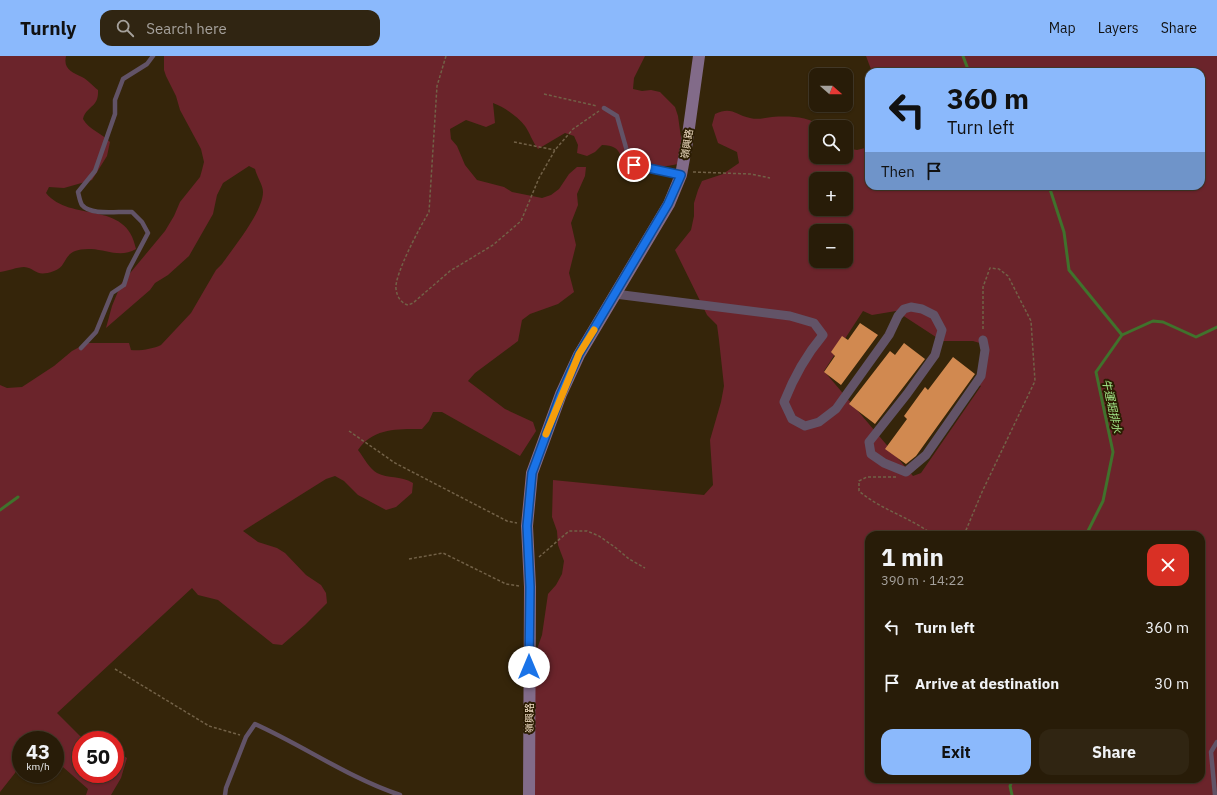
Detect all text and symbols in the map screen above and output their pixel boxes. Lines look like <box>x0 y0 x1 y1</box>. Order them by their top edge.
search box <box>100 10 380 46</box>
text: Turnly <box>20 16 76 40</box>
icon: search <box>114 17 136 39</box>
text: Search here <box>146 19 227 38</box>
text: Map <box>1049 19 1076 37</box>
text: Layers <box>1098 19 1139 37</box>
text: Share <box>1161 19 1197 37</box>
north arrow <box>809 68 853 112</box>
map controls <box>809 68 853 268</box>
text: 360 m <box>947 80 1029 117</box>
icon: left <box>881 84 933 136</box>
text: Turn left <box>947 116 1015 139</box>
button: search <box>809 120 853 164</box>
street label: 嶺興路 <box>678 128 696 160</box>
pin <box>617 148 651 182</box>
icon: arrive <box>623 154 645 176</box>
icon: arrive <box>923 160 945 182</box>
text: Then <box>881 162 915 181</box>
button: + <box>809 172 853 216</box>
button: − <box>809 224 853 268</box>
water label: 牛運堀排水 <box>1099 378 1125 435</box>
text: 1 min <box>881 541 944 573</box>
button: close <box>1147 544 1189 586</box>
text: 390 m · 14:22 <box>881 572 964 589</box>
icon: left <box>881 616 903 638</box>
text: Turn left <box>915 618 975 637</box>
text: 360 m <box>1145 618 1189 637</box>
position arrow <box>508 646 550 688</box>
icon: arrive <box>881 672 903 694</box>
text: Arrive at destination <box>915 674 1059 693</box>
text: 30 m <box>1154 674 1189 693</box>
street label: 嶺興路 <box>523 703 536 733</box>
button: Exit <box>881 729 1031 775</box>
button: Share <box>1039 729 1189 775</box>
speed limit sign: 50 <box>72 731 124 783</box>
text: 43 <box>26 738 50 765</box>
text: km/h <box>26 760 50 773</box>

